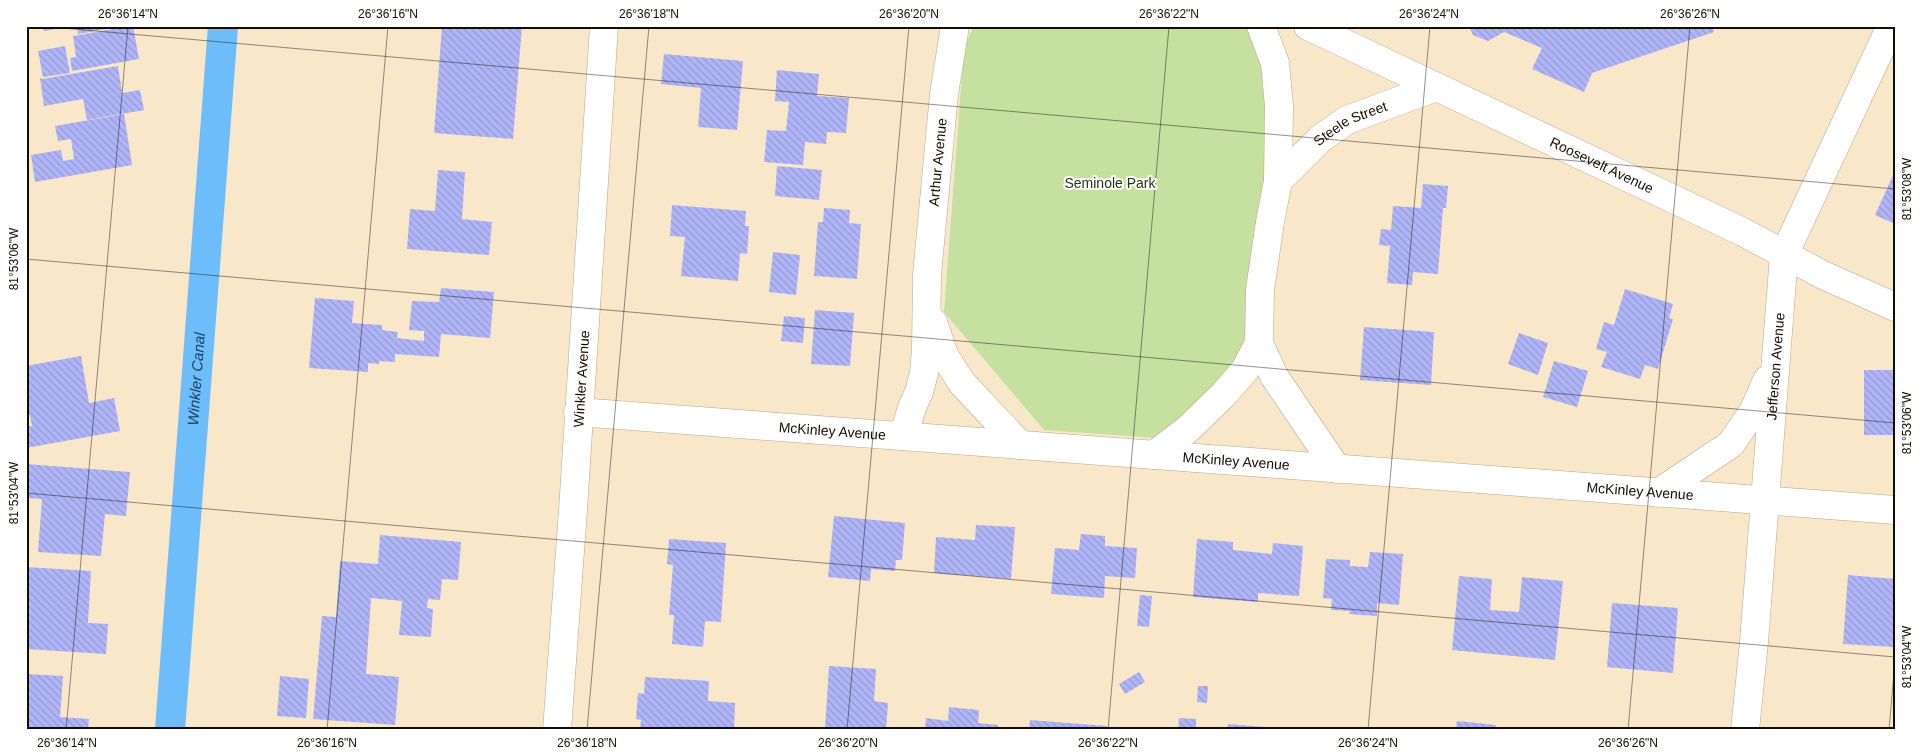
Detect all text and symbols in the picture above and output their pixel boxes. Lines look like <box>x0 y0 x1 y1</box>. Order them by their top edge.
text: 26°36'14"N <box>98 7 158 21</box>
text: 26°36'16"N <box>358 7 418 21</box>
text: 26°36'18"N <box>619 7 679 21</box>
text: 26°36'20"N <box>879 7 939 21</box>
text: 26°36'22"N <box>1139 7 1199 21</box>
text: 26°36'24"N <box>1399 7 1459 21</box>
text: 26°36'26"N <box>1660 7 1720 21</box>
street label: Steele Street <box>1310 98 1389 149</box>
street label: Arthur Avenue <box>925 117 950 207</box>
street label: Roosevelt Avenue <box>1547 134 1656 197</box>
text: 81°53'08"W <box>1900 157 1914 220</box>
park label: Seminole Park <box>1064 175 1157 191</box>
text: 81°53'06"W <box>7 227 21 290</box>
street label: Jefferson Avenue <box>1763 312 1788 421</box>
street label: Winkler Avenue <box>570 330 593 428</box>
water label: Winkler Canal <box>184 331 208 426</box>
text: 81°53'06"W <box>1900 391 1914 454</box>
street label: McKinley Avenue <box>778 419 887 443</box>
street label: McKinley Avenue <box>1182 449 1290 473</box>
text: 81°53'04"W <box>7 461 21 524</box>
street label: McKinley Avenue <box>1586 479 1694 503</box>
text: 81°53'04"W <box>1900 625 1914 688</box>
text: 26°36'14"N <box>37 736 97 750</box>
text: 26°36'16"N <box>297 736 357 750</box>
text: 26°36'18"N <box>557 736 617 750</box>
text: 26°36'20"N <box>818 736 878 750</box>
text: 26°36'22"N <box>1078 736 1138 750</box>
text: 26°36'24"N <box>1338 736 1398 750</box>
text: 26°36'26"N <box>1598 736 1658 750</box>

